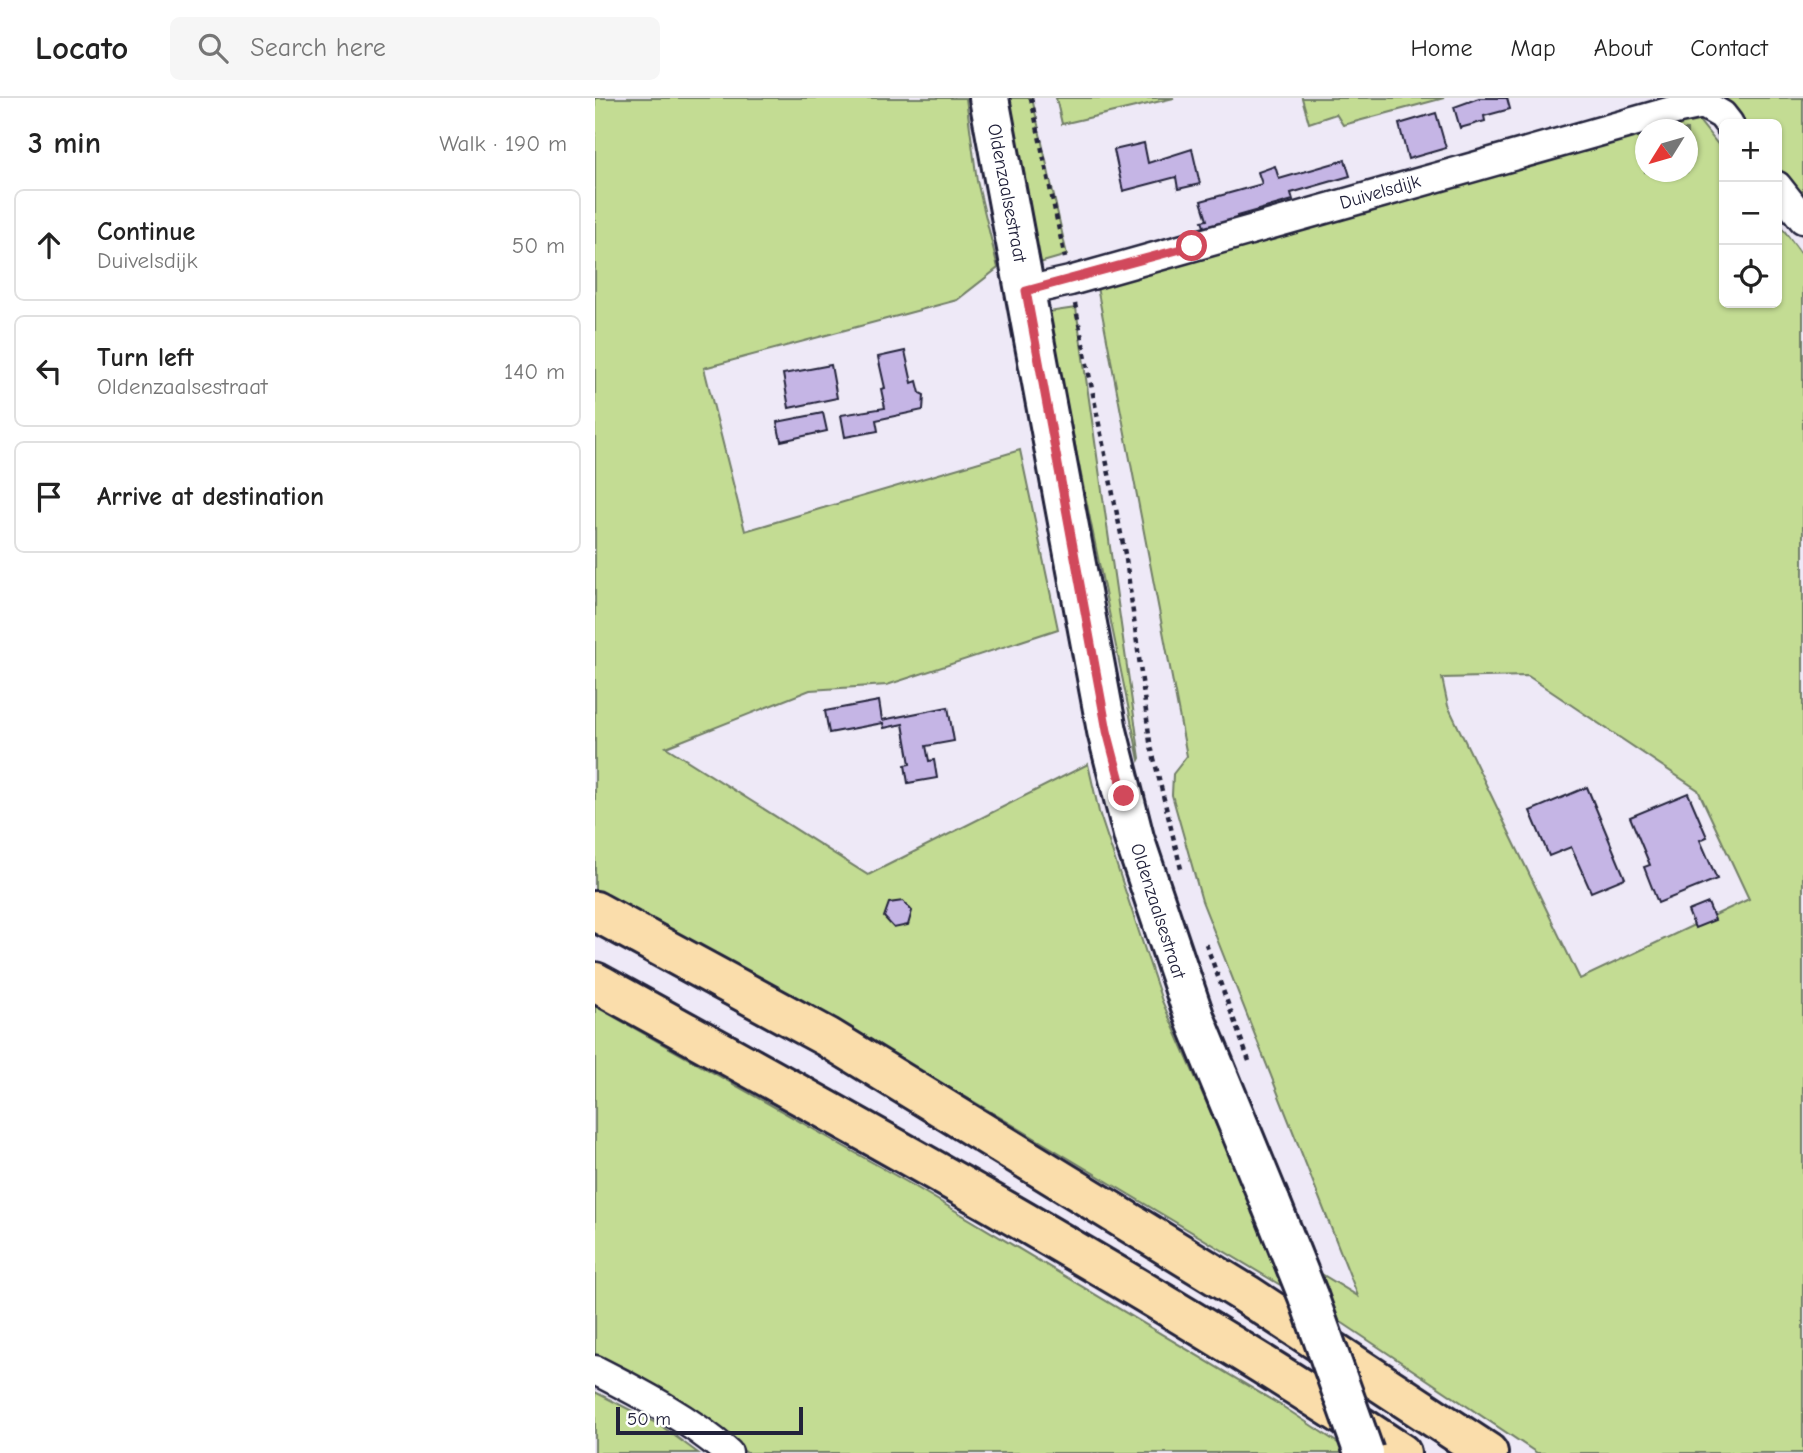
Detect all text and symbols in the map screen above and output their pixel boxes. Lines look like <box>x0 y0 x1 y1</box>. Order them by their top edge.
search box <box>170 17 660 80</box>
text: Locato <box>35 29 128 67</box>
icon: search <box>194 29 232 67</box>
text: Search here <box>250 33 386 63</box>
text: Home <box>1411 34 1472 62</box>
text: Map <box>1510 34 1556 62</box>
text: About <box>1594 34 1652 62</box>
text: Contact <box>1690 34 1768 62</box>
north arrow <box>1635 119 1698 182</box>
map controls <box>1719 119 1782 308</box>
button: + <box>1719 119 1782 182</box>
street label: Oldenzaalsestraat <box>983 122 1031 265</box>
text: 3 min <box>28 126 101 161</box>
text: Walk · 190 m <box>439 130 567 157</box>
street label: Duivelsdijk <box>1337 170 1424 214</box>
button: − <box>1719 182 1782 245</box>
text: Continue <box>97 217 195 247</box>
icon: ahead <box>30 226 68 264</box>
route start <box>1176 230 1207 261</box>
text: 50 m <box>512 232 565 259</box>
button: locate <box>1719 245 1782 308</box>
text: Duivelsdijk <box>97 247 198 274</box>
text: Turn left <box>97 343 194 373</box>
icon: left <box>30 352 68 390</box>
text: 140 m <box>504 358 565 385</box>
text: Oldenzaalsestraat <box>97 373 268 400</box>
icon: arrive <box>30 478 68 516</box>
text: Arrive at destination <box>97 482 324 512</box>
route end <box>1108 780 1139 811</box>
street label: Oldenzaalsestraat <box>1126 841 1190 982</box>
scale bar <box>616 1404 803 1436</box>
text: 50 m <box>627 1408 671 1430</box>

